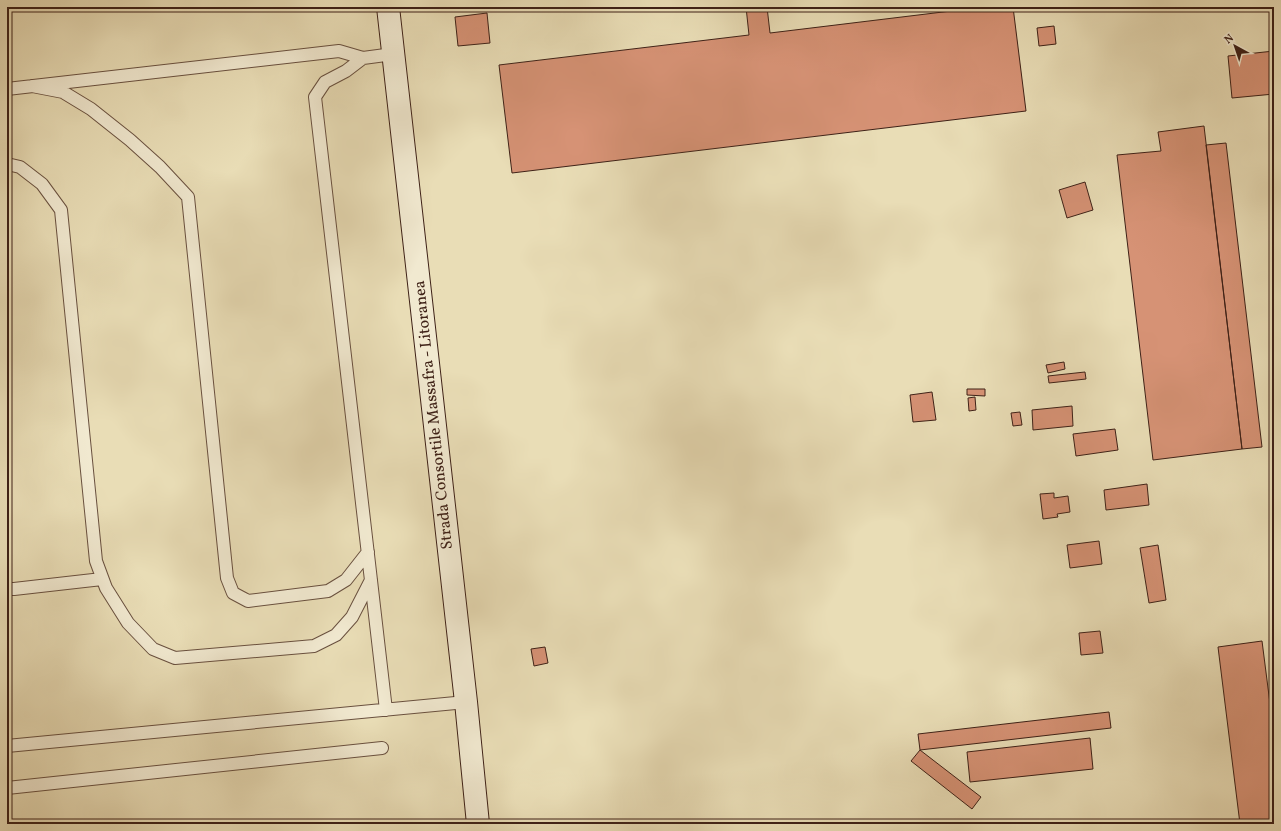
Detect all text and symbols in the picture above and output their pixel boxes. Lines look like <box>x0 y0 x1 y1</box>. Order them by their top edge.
north arrow <box>1215 26 1255 66</box>
text: N <box>1222 31 1237 48</box>
street label: Strada Consortile Massafra - Litoranea <box>409 279 459 551</box>

